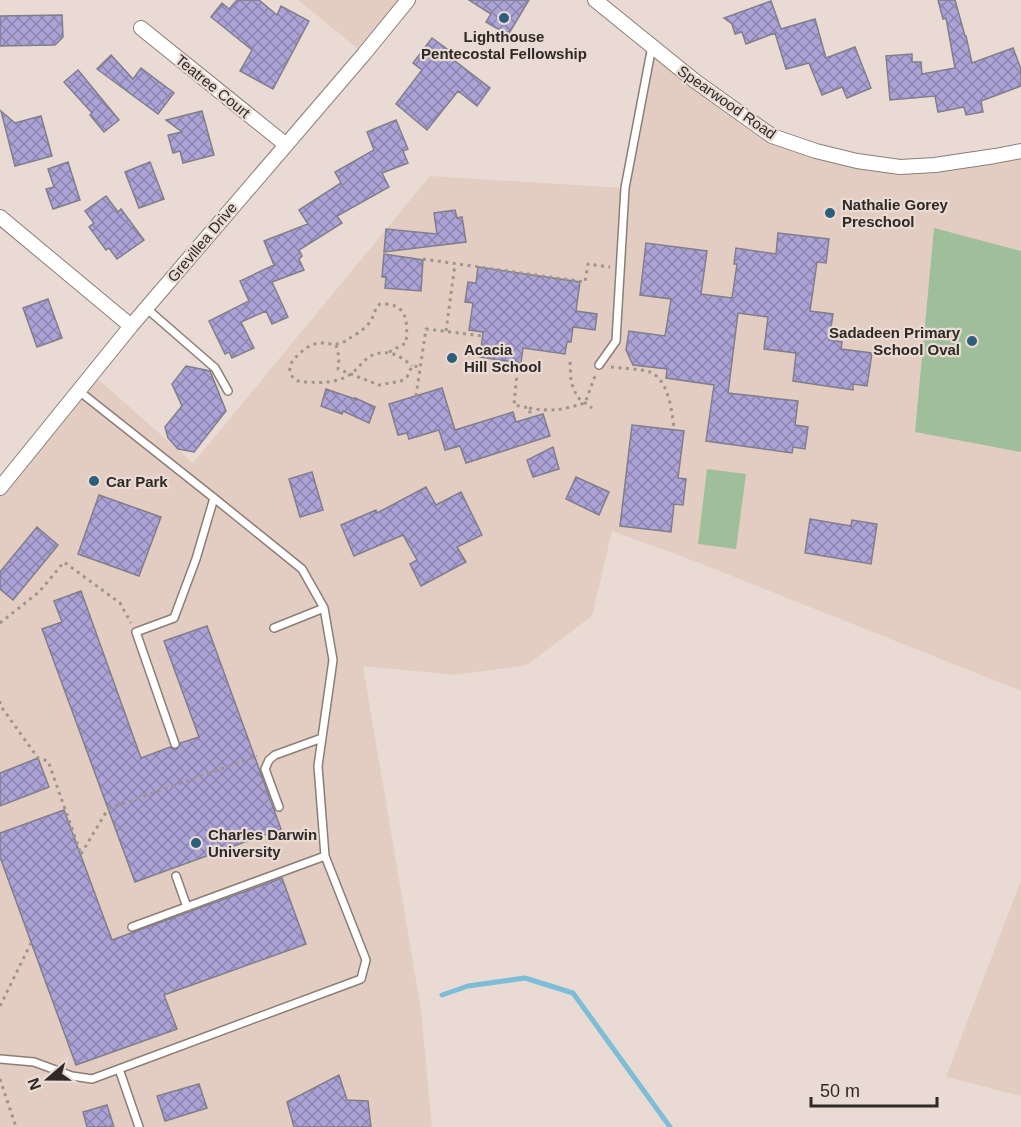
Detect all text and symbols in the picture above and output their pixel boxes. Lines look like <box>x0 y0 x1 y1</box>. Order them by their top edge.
marker: Lighthouse Pentecostal Fellowship <box>497 11 511 25</box>
place label: Lighthouse Pentecostal Fellowship <box>421 28 587 62</box>
street label: Teatree Court <box>172 51 254 122</box>
street label: Spearwood Road <box>675 62 779 142</box>
place label: Nathalie Gorey Preschool <box>842 196 949 230</box>
street label: Grevillea Drive <box>164 199 240 285</box>
marker: Nathalie Gorey Preschool <box>823 206 837 220</box>
place label: Sadadeen Primary School Oval <box>829 324 961 358</box>
marker: Sadadeen Primary School Oval <box>965 334 979 348</box>
place label: Acacia Hill School <box>464 341 542 375</box>
marker: Acacia Hill School <box>445 351 459 365</box>
place label: Car Park <box>106 473 168 490</box>
marker: Car Park <box>87 474 101 488</box>
place label: Charles Darwin University <box>208 826 317 860</box>
marker: Charles Darwin University <box>189 836 203 850</box>
north arrow <box>18 1049 78 1109</box>
scale bar <box>811 1070 937 1108</box>
text: N <box>24 1076 44 1092</box>
text: 50 m <box>820 1081 860 1101</box>

